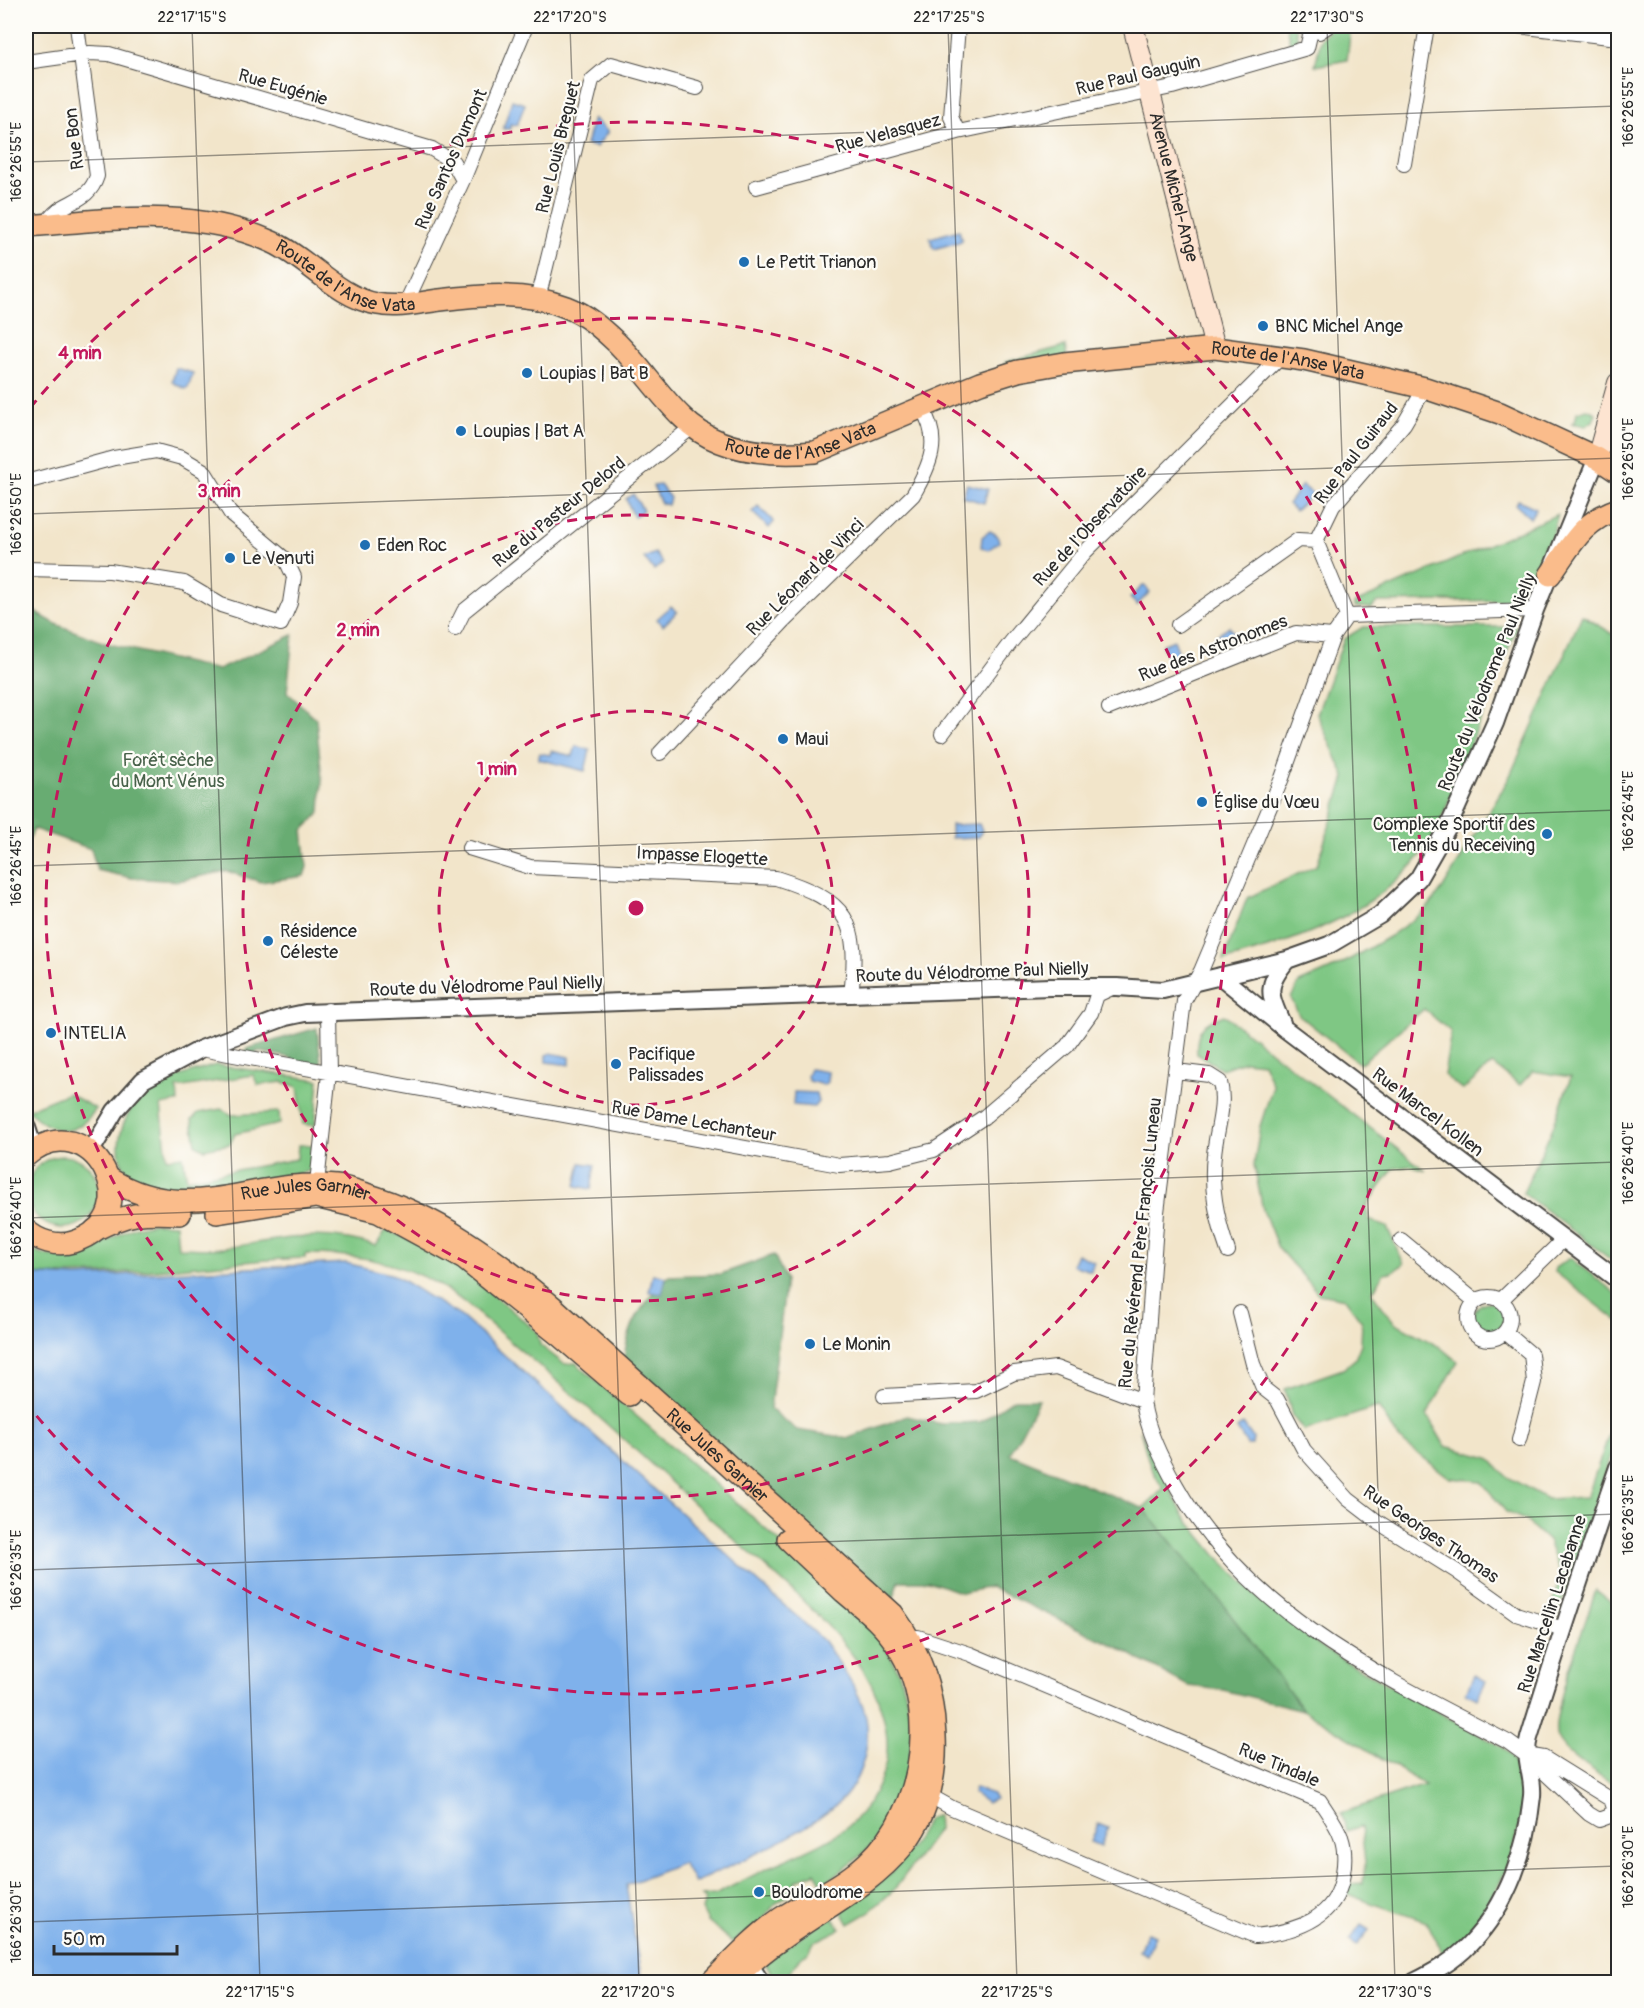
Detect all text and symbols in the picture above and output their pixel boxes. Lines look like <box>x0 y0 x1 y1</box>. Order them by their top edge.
text: 22°17'15"S <box>158 8 226 27</box>
text: 22°17'20"S <box>533 8 607 27</box>
text: 22°17'25"S <box>913 8 985 27</box>
text: 22°17'30"S <box>1290 8 1364 27</box>
street label: Rue Paul Gauguin <box>1074 50 1203 101</box>
street label: Rue Eugénie <box>236 64 330 111</box>
text: 166°26'55"E <box>1619 67 1638 147</box>
street label: Rue Louis Breguet <box>531 78 586 216</box>
street label: Rue Santos Dumont <box>410 85 493 233</box>
street label: Rue Bon <box>59 107 90 171</box>
street label: Rue Velasquez <box>833 108 943 159</box>
street label: Avenue Michel-Ange <box>1143 110 1204 264</box>
text: 166°26'55"E <box>7 122 26 202</box>
street label: Route de l'Anse Vata <box>271 235 417 318</box>
place label: Le Petit Trianon <box>756 251 877 274</box>
marker: Le Petit Trianon <box>737 255 751 269</box>
place label: BNC Michel Ange <box>1275 315 1403 338</box>
marker: BNC Michel Ange <box>1256 319 1270 333</box>
street label: Route de l'Anse Vata <box>1210 337 1367 386</box>
text: 4 min <box>58 342 102 365</box>
place label: Loupias | Bat B <box>539 362 649 385</box>
marker: Loupias | Bat B <box>520 366 534 380</box>
street label: Rue Paul Guiraud <box>1309 398 1403 509</box>
street label: Route de l'Anse Vata <box>722 417 880 465</box>
text: 166°26'50"E <box>1619 418 1638 500</box>
place label: Loupias | Bat A <box>473 420 585 443</box>
marker: Loupias | Bat A <box>454 424 468 438</box>
street label: Rue du Pasteur Delord <box>488 452 630 573</box>
street label: Rue de l'Observatoire <box>1029 461 1152 591</box>
text: 166°26'50"E <box>7 473 26 555</box>
text: 3 min <box>197 480 241 503</box>
street label: Rue Léonard de Vinci <box>742 514 869 641</box>
place label: Eden Roc <box>377 534 447 557</box>
marker: Eden Roc <box>358 538 372 552</box>
place label: Le Venuti <box>242 547 314 570</box>
marker: Le Venuti <box>223 551 237 565</box>
street label: Route du Vélodrome Paul Nielly <box>1433 570 1542 795</box>
street label: Rue des Astronomes <box>1136 610 1291 687</box>
text: 2 min <box>336 619 380 642</box>
place label: Maui <box>795 728 828 751</box>
marker: Maui <box>776 732 790 746</box>
park label: Forêt sèche du Mont Vénus <box>111 749 225 793</box>
text: 1 min <box>477 758 517 781</box>
text: 166°26'45"E <box>1619 770 1638 851</box>
place label: Église du Vœu <box>1214 791 1320 814</box>
marker: Église du Vœu <box>1195 795 1209 809</box>
place label: Complexe Sportif des Tennis du Receiving <box>1373 813 1535 857</box>
text: 166°26'45"E <box>7 825 26 906</box>
marker: Complexe Sportif des Tennis du Receiving <box>1540 827 1554 841</box>
street label: Impasse Elogette <box>636 842 768 871</box>
centre of rings <box>626 898 646 918</box>
place label: Résidence Céleste <box>280 920 357 964</box>
marker: Résidence Céleste <box>261 934 275 948</box>
street label: Route du Vélodrome Paul Nielly <box>855 957 1089 988</box>
street label: Route du Vélodrome Paul Nielly <box>369 971 603 1002</box>
place label: INTELIA <box>63 1022 127 1045</box>
marker: INTELIA <box>44 1026 58 1040</box>
place label: Pacifique Palissades <box>628 1043 703 1087</box>
marker: Pacifique Palissades <box>609 1057 623 1071</box>
street label: Rue Marcel Kollen <box>1367 1063 1488 1162</box>
street label: Rue Dame Lechanteur <box>610 1096 779 1147</box>
street label: Rue du Révérend Père François Luneau <box>1114 1096 1167 1390</box>
text: 166°26'40"E <box>1619 1121 1638 1204</box>
street label: Rue Jules Garnier <box>239 1174 373 1207</box>
text: 166°26'40"E <box>7 1176 26 1259</box>
place label: Le Monin <box>822 1333 891 1356</box>
marker: Le Monin <box>803 1337 817 1351</box>
street label: Rue Jules Garnier <box>661 1404 774 1508</box>
text: 166°26'35"E <box>1619 1475 1638 1555</box>
street label: Rue Georges Thomas <box>1358 1480 1503 1588</box>
street label: Rue Marcellin Lacabanne <box>1513 1512 1592 1696</box>
text: 166°26'35"E <box>7 1530 26 1610</box>
street label: Rue Tindale <box>1235 1738 1323 1793</box>
text: 166°26'30"E <box>1619 1826 1638 1908</box>
text: 166°26'30"E <box>7 1881 26 1963</box>
place label: Boulodrome <box>771 1881 863 1904</box>
marker: Boulodrome <box>752 1885 766 1899</box>
scale bar <box>54 1918 177 1956</box>
text: 50 m <box>63 1928 105 1951</box>
text: 22°17'15"S <box>226 1983 294 2002</box>
text: 22°17'20"S <box>601 1983 675 2002</box>
text: 22°17'25"S <box>981 1983 1053 2002</box>
text: 22°17'30"S <box>1358 1983 1432 2002</box>

